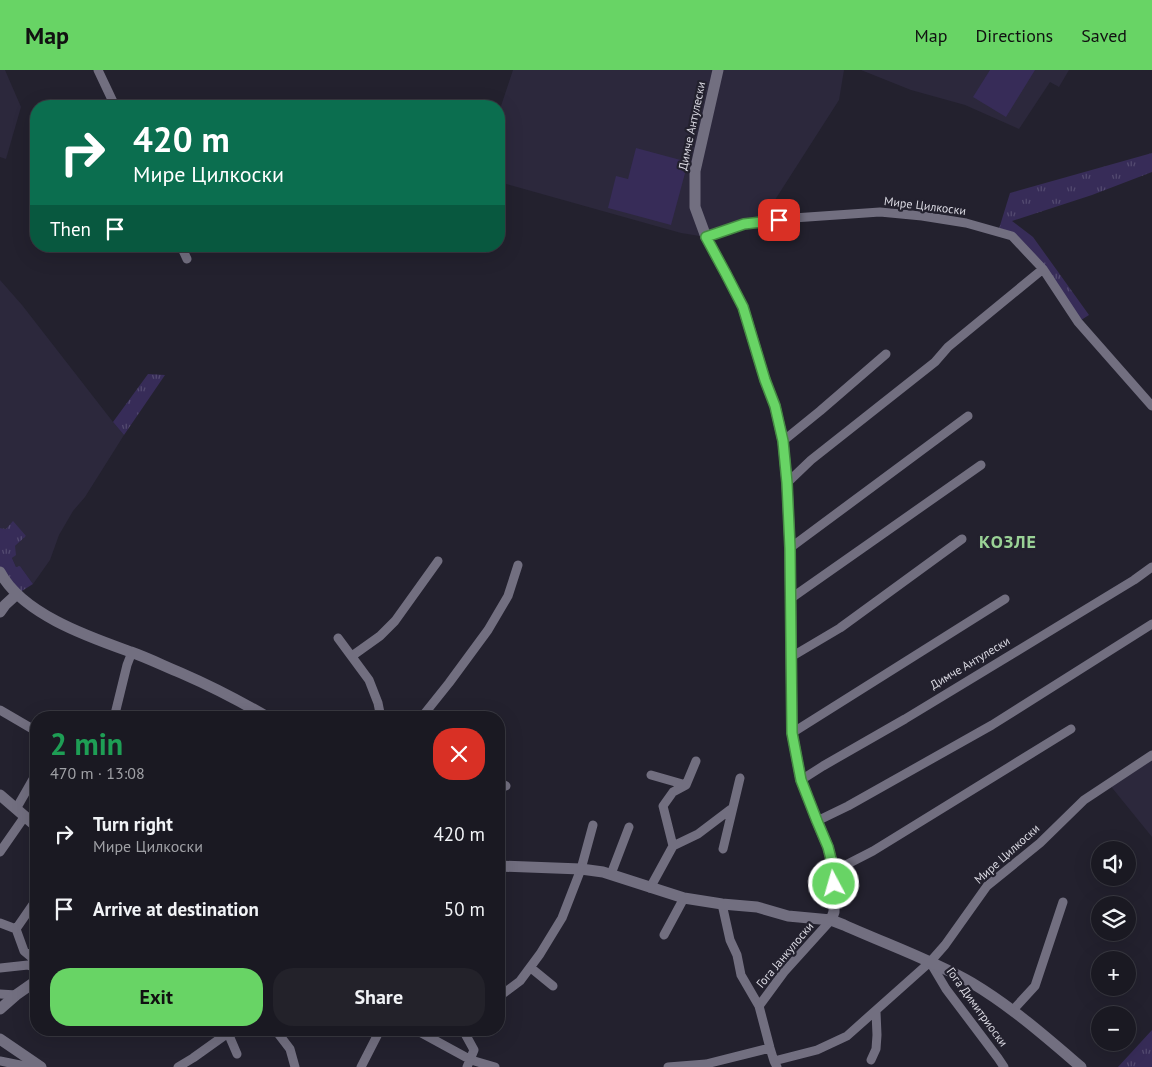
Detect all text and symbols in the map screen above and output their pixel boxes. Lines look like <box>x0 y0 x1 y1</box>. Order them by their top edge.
text: Map <box>25 20 69 51</box>
text: Map <box>915 24 947 47</box>
text: Directions <box>975 24 1053 47</box>
text: Saved <box>1081 24 1127 47</box>
street label: Димче Антулески <box>675 80 708 172</box>
text: 420 m <box>133 116 230 162</box>
icon: right <box>50 120 115 185</box>
text: Мире Цилкоски <box>133 160 284 188</box>
street label: Мире Цилкоски <box>883 193 967 218</box>
pin <box>758 199 800 241</box>
icon: arrive <box>765 206 793 234</box>
icon: arrive <box>101 215 129 243</box>
text: Then <box>50 217 91 241</box>
district label: КОЗЛЕ <box>979 530 1037 553</box>
street label: Димче Антулески <box>927 633 1012 692</box>
text: 2 min <box>50 724 123 763</box>
button: close <box>433 728 485 780</box>
text: 470 m · 13:08 <box>50 763 145 783</box>
text: Turn right <box>93 812 173 836</box>
icon: right <box>50 820 78 848</box>
street label: Мире Цилкоски <box>971 820 1042 887</box>
text: 420 m <box>433 822 485 846</box>
text: Мире Цилкоски <box>93 836 203 856</box>
map controls <box>1091 841 1136 1051</box>
button: sound <box>1091 841 1136 886</box>
position arrow <box>807 857 859 909</box>
icon: arrive <box>50 895 78 923</box>
button: layers <box>1091 896 1136 941</box>
text: Arrive at destination <box>93 897 259 921</box>
text: 50 m <box>444 897 485 921</box>
street label: Гога Јанкулоски <box>753 919 816 991</box>
button: + <box>1091 951 1136 996</box>
street label: Гога Димитриоски <box>944 964 1011 1049</box>
button: Exit <box>50 968 263 1026</box>
button: Share <box>273 968 485 1026</box>
button: − <box>1091 1006 1136 1051</box>

